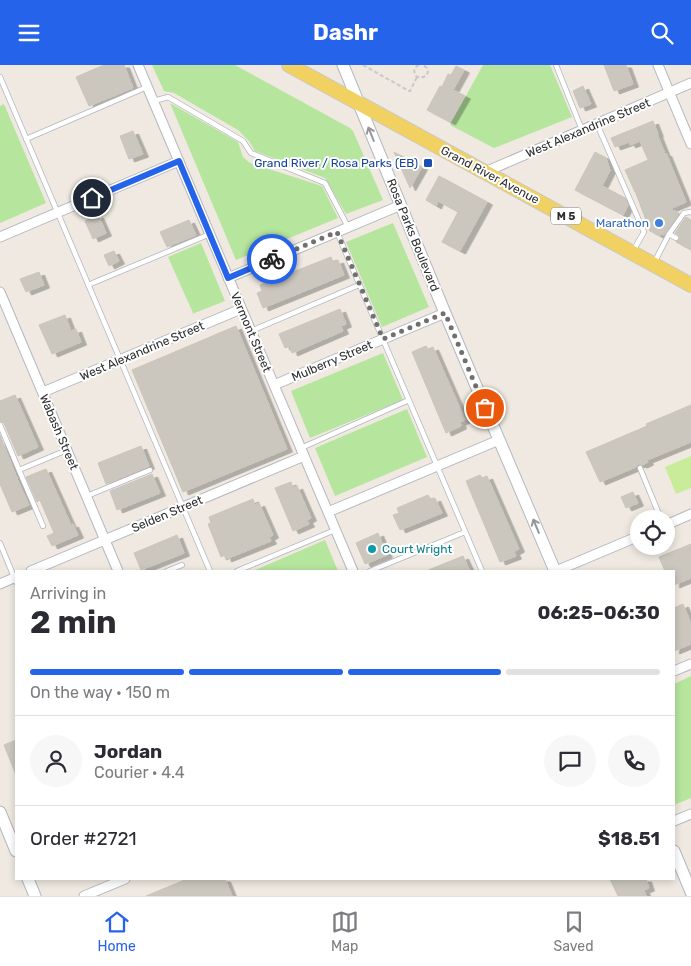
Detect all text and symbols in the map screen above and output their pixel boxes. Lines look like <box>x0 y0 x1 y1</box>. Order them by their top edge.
icon: menu <box>15 19 43 47</box>
text: Dashr <box>313 19 378 46</box>
icon: search <box>648 19 676 47</box>
street label: West Alexandrine Street <box>524 95 652 161</box>
one-way arrow <box>366 127 375 142</box>
street label: Grand River Avenue <box>438 143 542 207</box>
place label: Grand River / Rosa Parks (EB) <box>254 156 418 170</box>
marker: Grand River / Rosa Parks (EB) <box>422 157 434 169</box>
pin <box>71 177 113 219</box>
street label: Rosa Parks Boulevard <box>384 177 442 293</box>
icon: home <box>78 184 106 212</box>
road number: M 5 <box>551 207 581 225</box>
place label: Marathon <box>596 216 649 230</box>
marker: Marathon <box>653 217 665 229</box>
courier <box>247 234 297 284</box>
icon: bike <box>258 245 286 273</box>
street label: Vermont Street <box>228 290 274 374</box>
street label: West Alexandrine Street <box>78 318 206 384</box>
street label: Mulberry Street <box>289 338 375 384</box>
pin <box>464 387 506 429</box>
street label: Wabash Street <box>37 392 81 472</box>
icon: bag <box>471 394 499 422</box>
street label: Selden Street <box>129 493 205 535</box>
map controls <box>630 510 675 555</box>
button: locate <box>630 510 675 555</box>
one-way arrow <box>530 519 540 534</box>
place label: Court Wright <box>382 542 452 556</box>
marker: Court Wright <box>366 543 378 555</box>
text: Arriving in <box>30 584 106 603</box>
text: 06:25–06:30 <box>537 601 660 624</box>
text: 2 min <box>30 603 117 641</box>
text: On the way · 150 m <box>30 683 170 702</box>
button: person <box>30 735 82 787</box>
button: chat <box>544 735 596 787</box>
button: phone <box>608 735 660 787</box>
text: Jordan <box>94 740 162 763</box>
text: Courier · 4.4 <box>94 763 185 782</box>
text: Order #2721 <box>30 827 137 850</box>
text: $18.51 <box>598 827 660 850</box>
tab: Home <box>97 908 136 955</box>
tab: Map <box>331 908 359 955</box>
tab: Saved <box>554 908 594 955</box>

